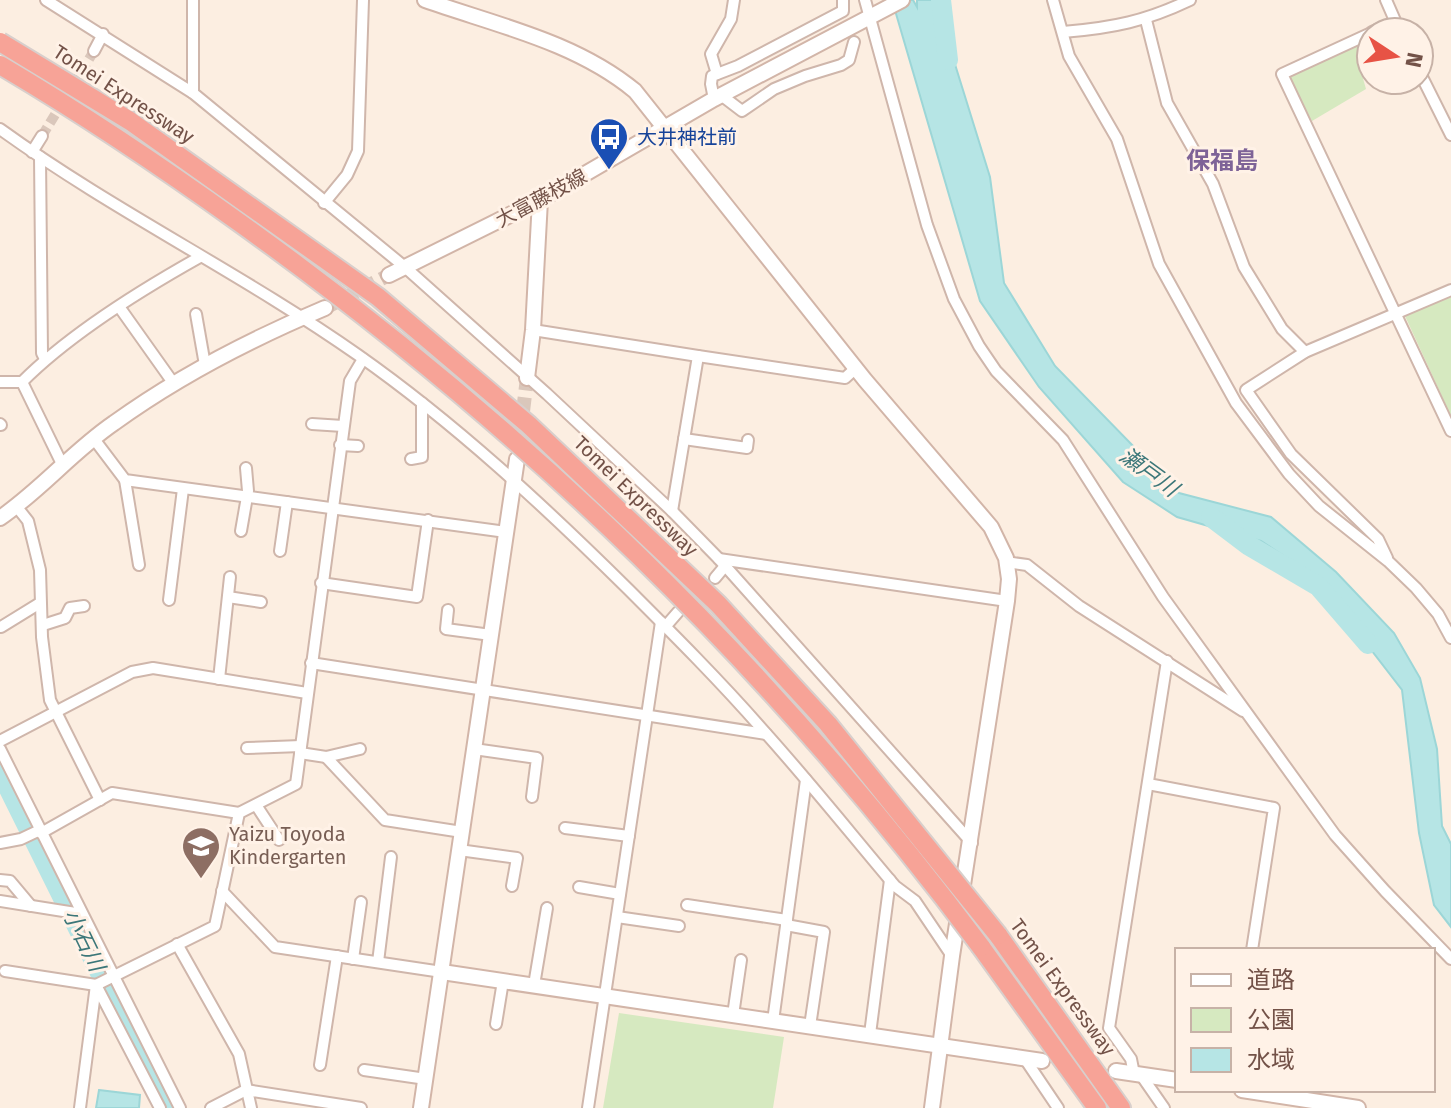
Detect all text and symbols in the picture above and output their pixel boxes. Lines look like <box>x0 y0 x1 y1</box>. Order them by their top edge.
north arrow <box>1355 16 1435 96</box>
street label: Tomei Expressway <box>49 40 199 149</box>
text: N <box>1399 50 1429 70</box>
bus stop icon: 大井神社前 <box>588 116 630 171</box>
place label: 大井神社前 <box>637 125 737 149</box>
district label: 保福島 <box>1186 147 1258 175</box>
street label: 大富藤枝線 <box>491 164 591 232</box>
street label: Tomei Expressway <box>569 431 703 561</box>
water label: 瀬戸川 <box>1114 442 1185 503</box>
place label: Yaizu Toyoda Kindergarten <box>229 822 347 869</box>
school or university icon: Yaizu Toyoda Kindergarten <box>180 825 222 880</box>
water label: 小石川 <box>57 904 111 977</box>
street label: Tomei Expressway <box>1005 914 1121 1060</box>
legend <box>1175 948 1435 1092</box>
text: 道路 <box>1247 966 1295 994</box>
text: 公園 <box>1247 1006 1295 1034</box>
text: 水域 <box>1247 1046 1295 1074</box>

